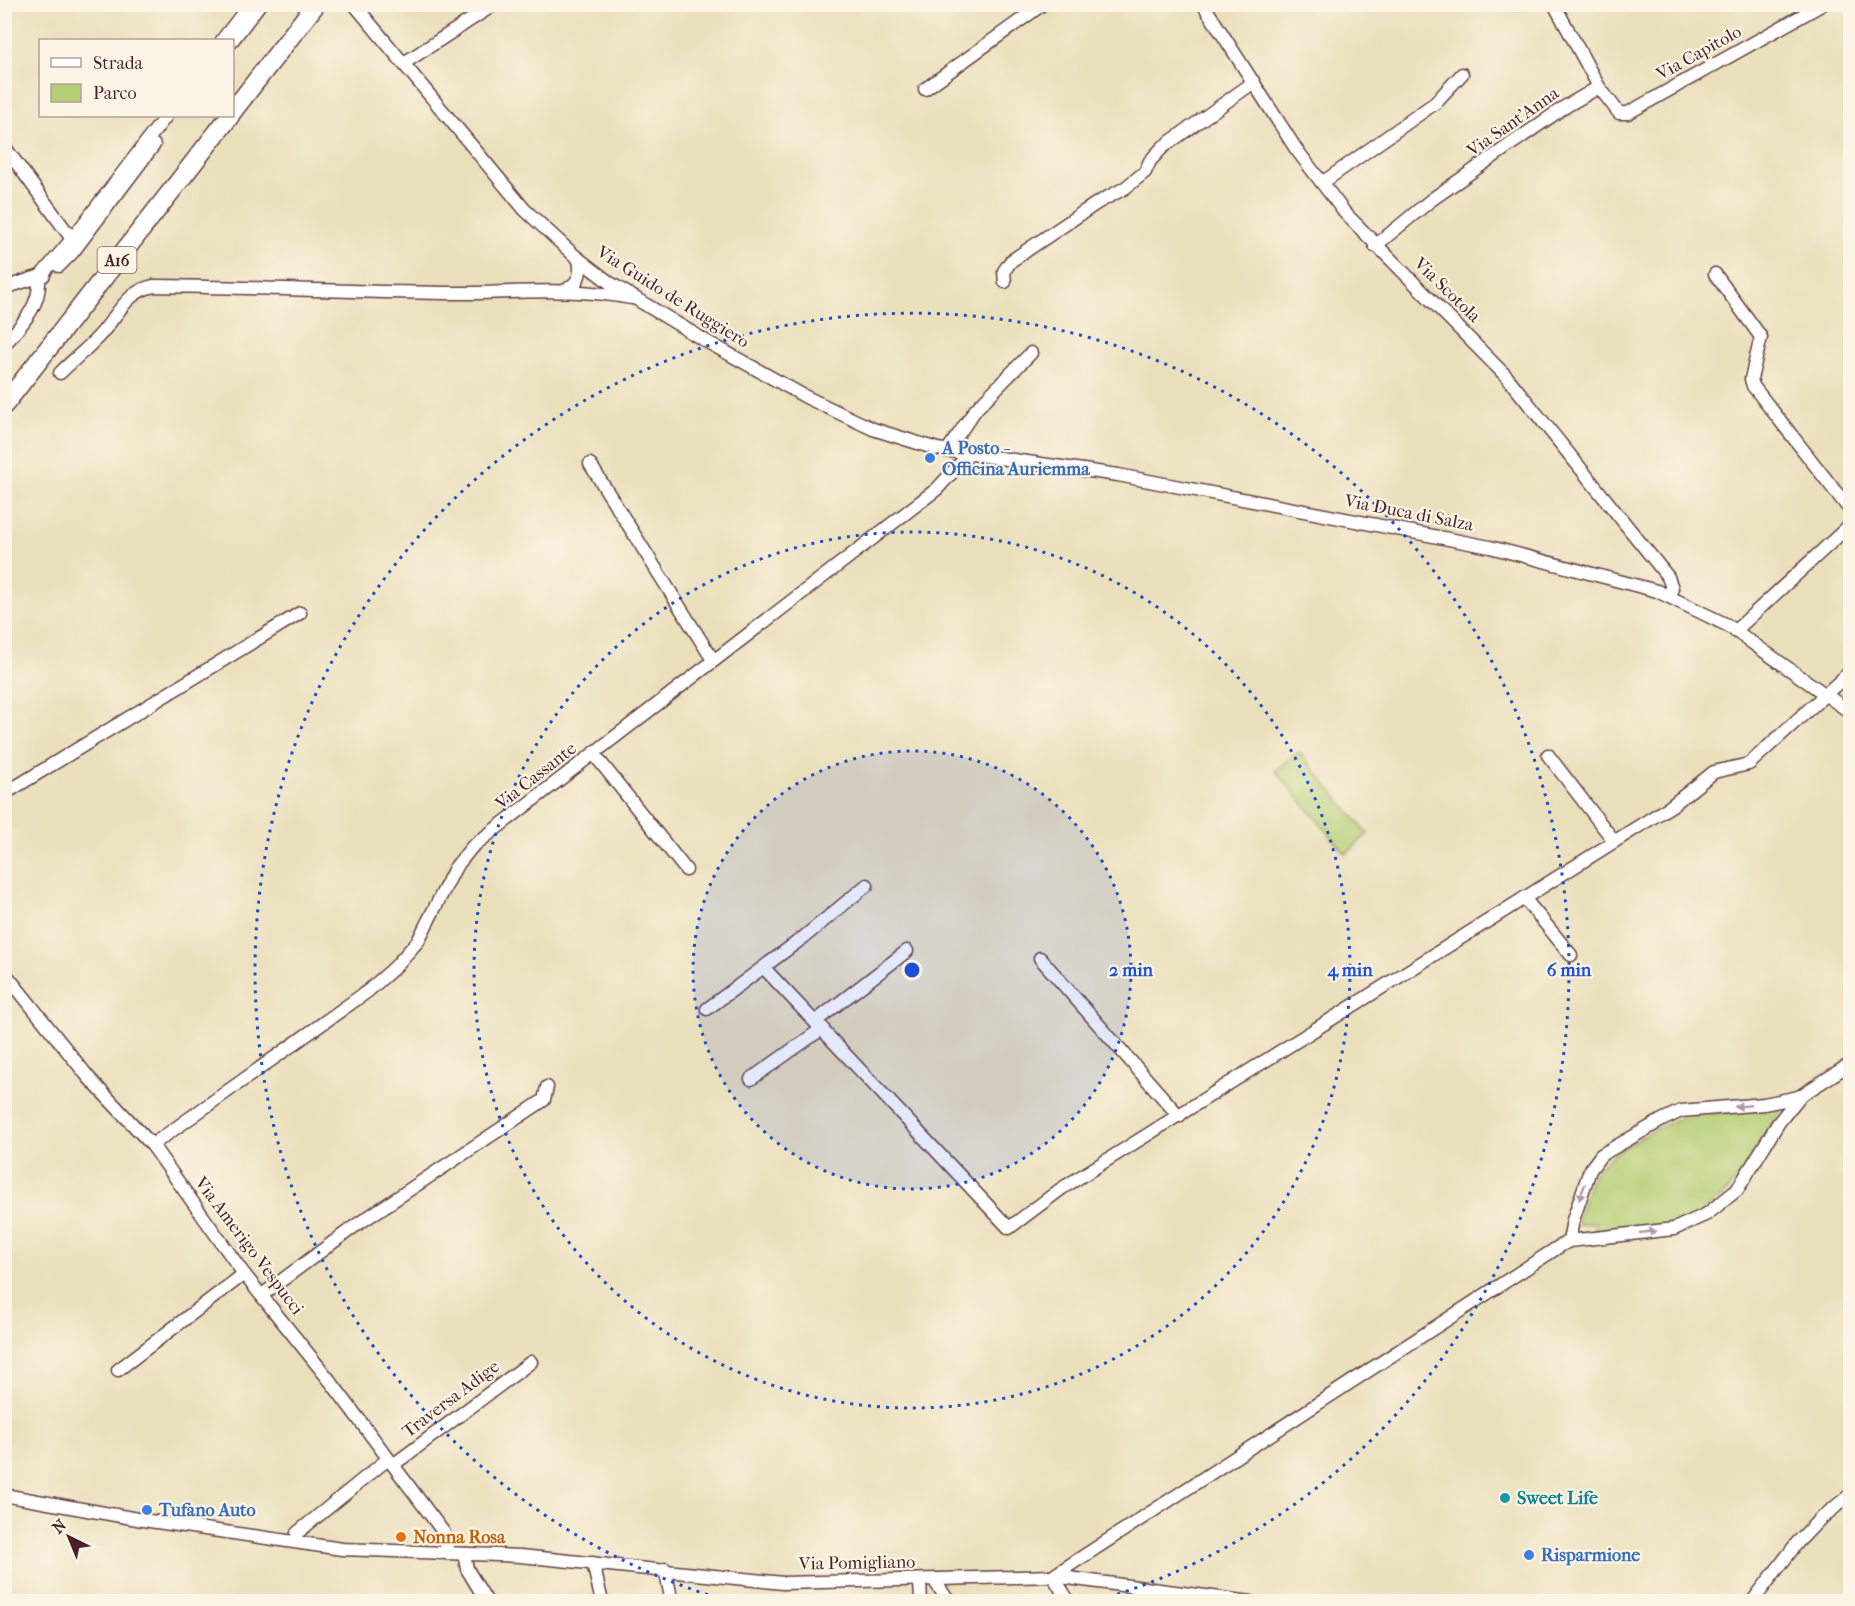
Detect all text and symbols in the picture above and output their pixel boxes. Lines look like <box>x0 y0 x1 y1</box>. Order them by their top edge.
street label: Via Capitolo <box>1652 21 1745 85</box>
legend <box>39 39 234 117</box>
text: Strada <box>93 53 144 74</box>
street label: Via Sant'Anna <box>1462 82 1564 162</box>
text: Parco <box>93 83 137 104</box>
street label: Via Guido de Ruggiero <box>592 241 753 352</box>
road number: A16 <box>98 247 136 273</box>
street label: Via Scotola <box>1409 253 1485 327</box>
place label: A Posto - Officina Auriemma <box>941 438 1090 480</box>
marker: A Posto - Officina Auriemma <box>923 451 937 465</box>
street label: Via Duca di Salza <box>1342 490 1476 536</box>
street label: Via Cassante <box>491 738 581 815</box>
centre of rings <box>902 960 922 980</box>
text: 2 min <box>1109 960 1153 981</box>
text: 4 min <box>1326 960 1373 981</box>
text: 6 min <box>1547 960 1592 981</box>
one-way arrow <box>1733 1101 1752 1111</box>
street label: Via Amerigo Vespucci <box>190 1172 308 1320</box>
one-way arrow <box>1577 1183 1587 1201</box>
one-way arrow <box>1639 1227 1658 1237</box>
street label: Traversa Adige <box>398 1356 504 1442</box>
place label: Sweet Life <box>1517 1488 1598 1509</box>
marker: Sweet Life <box>1498 1491 1512 1505</box>
place label: Tufano Auto <box>158 1500 256 1521</box>
marker: Tufano Auto <box>140 1503 154 1517</box>
north arrow <box>39 1507 99 1567</box>
text: N <box>48 1515 71 1537</box>
place label: Nonna Rosa <box>413 1527 506 1548</box>
marker: Nonna Rosa <box>394 1530 408 1544</box>
place label: Risparmione <box>1541 1545 1640 1566</box>
marker: Risparmione <box>1522 1548 1536 1562</box>
street label: Via Pomigliano <box>798 1551 915 1575</box>

